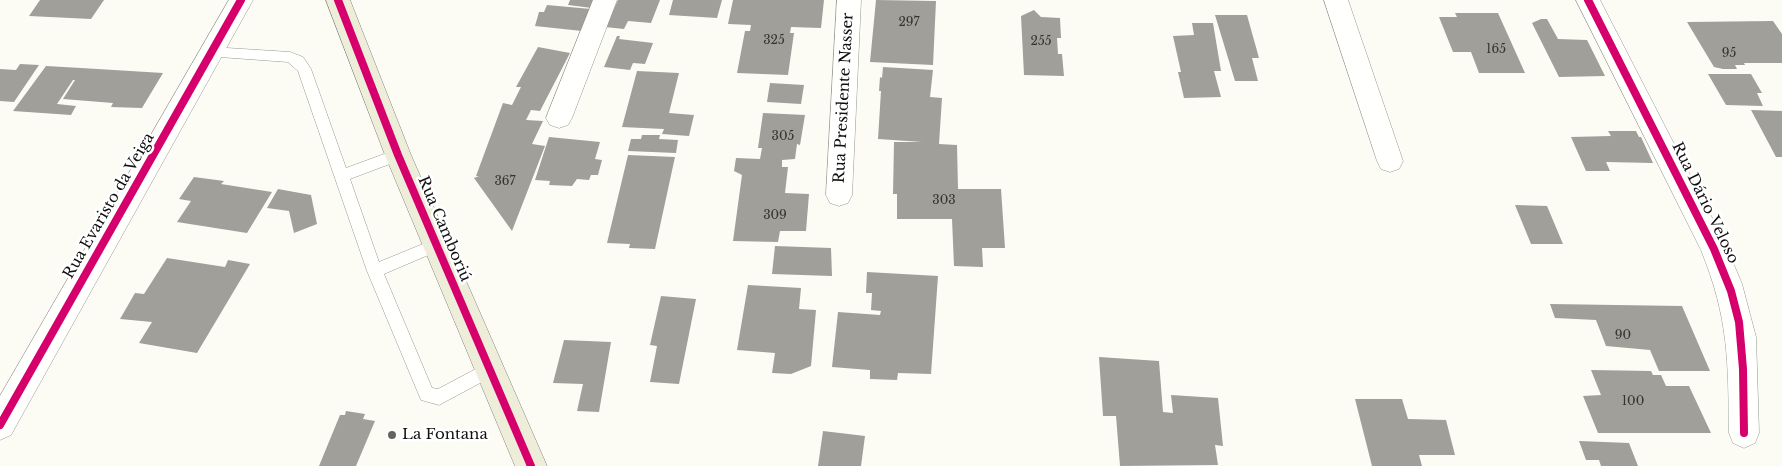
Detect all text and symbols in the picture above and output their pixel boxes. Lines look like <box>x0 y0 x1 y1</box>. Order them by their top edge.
street label: Rua Presidente Nasser <box>831 12 857 184</box>
house number: 297 <box>898 16 920 30</box>
house number: 325 <box>763 34 785 48</box>
house number: 255 <box>1030 35 1052 49</box>
house number: 165 <box>1486 43 1506 57</box>
house number: 95 <box>1722 47 1736 61</box>
street label: Rua Evaristo da Veiga <box>60 130 158 282</box>
house number: 305 <box>772 130 794 144</box>
street label: Rua Dário Veloso <box>1668 139 1742 267</box>
street label: Rua Camboriú <box>414 174 474 284</box>
house number: 367 <box>494 175 516 189</box>
house number: 303 <box>932 194 956 208</box>
house number: 309 <box>763 209 787 223</box>
house number: 90 <box>1615 329 1631 343</box>
house number: 100 <box>1622 395 1644 409</box>
place label: La Fontana <box>402 426 488 444</box>
marker: La Fontana <box>386 429 398 441</box>

